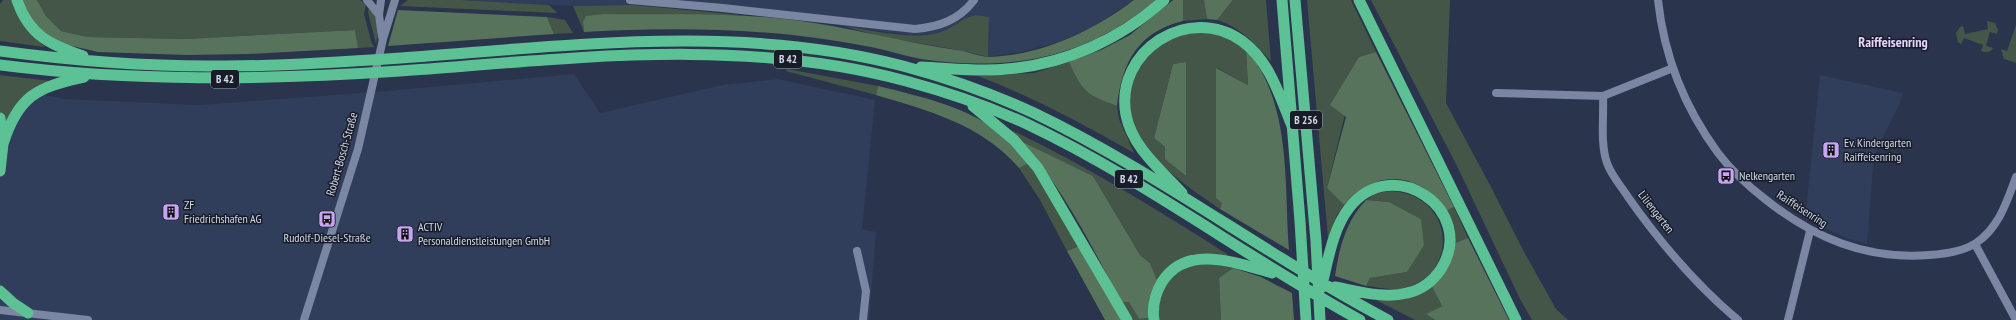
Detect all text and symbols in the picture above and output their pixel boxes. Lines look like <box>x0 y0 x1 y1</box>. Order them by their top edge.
district label: Raiffeisenring <box>1858 33 1928 51</box>
road number: B 42 <box>774 50 802 68</box>
road number: B 42 <box>211 70 239 88</box>
street label: Robert-Bosch-Straße <box>322 110 361 197</box>
road number: B 256 <box>1290 111 1322 129</box>
place label: Ev. Kindergarten Raiffeisenring <box>1844 135 1911 164</box>
building icon: Ev. Kindergarten Raiffeisenring <box>1821 140 1841 160</box>
bus stop icon: Nelkengarten <box>1716 166 1736 186</box>
place label: Nelkengarten <box>1739 168 1795 183</box>
road number: B 42 <box>1115 170 1143 188</box>
street label: Liliengarten <box>1635 187 1678 236</box>
street label: Raiffeisenring <box>1774 187 1830 231</box>
place label: ZF Friedrichshafen AG <box>184 197 261 226</box>
building icon: ZF Friedrichshafen AG <box>161 202 181 222</box>
bus stop icon: Rudolf-Diesel-Straße <box>317 209 337 229</box>
place label: ACTIV Personaldienstleistungen GmbH <box>418 219 550 248</box>
building icon: ACTIV Personaldienstleistungen GmbH <box>395 224 415 244</box>
place label: Rudolf-Diesel-Straße <box>283 230 371 245</box>

